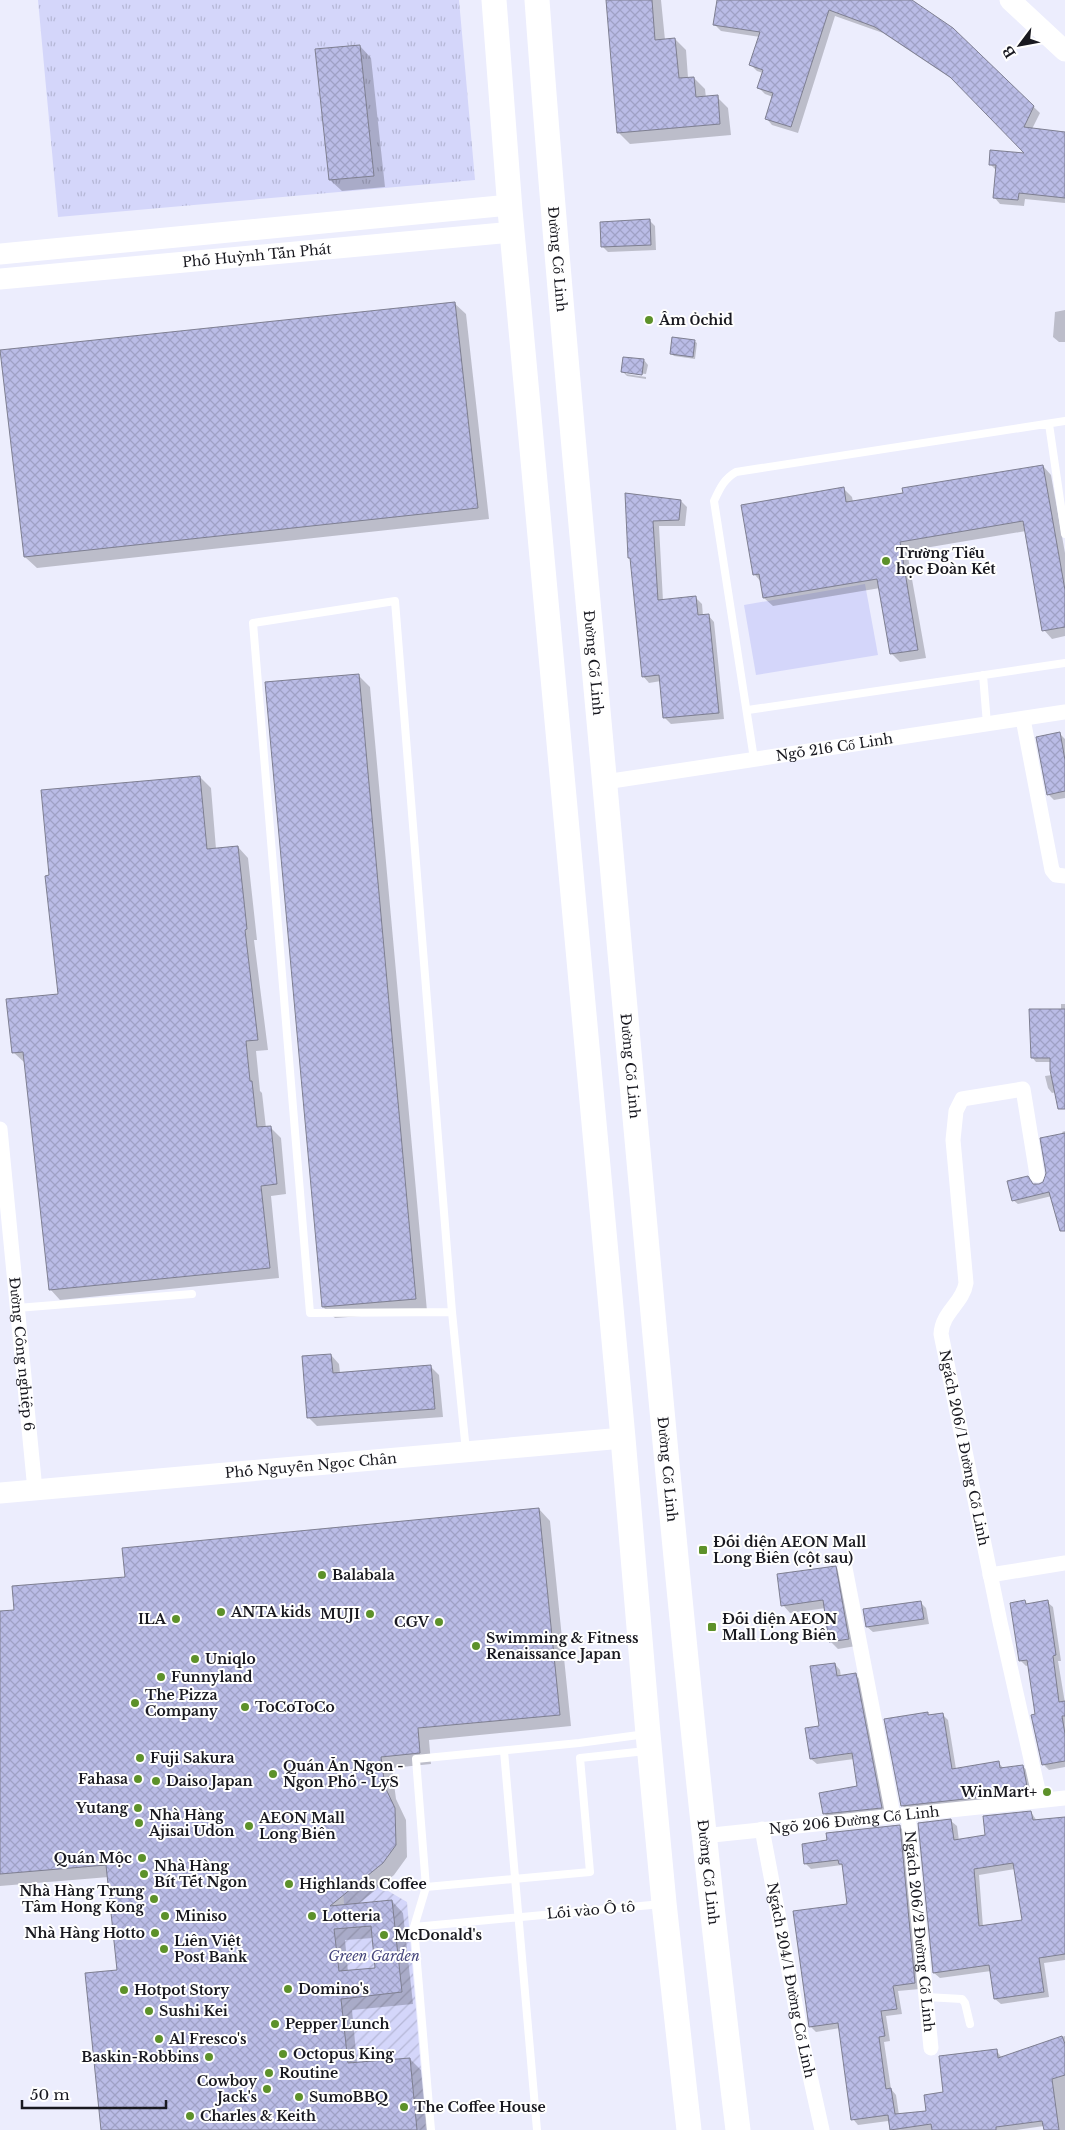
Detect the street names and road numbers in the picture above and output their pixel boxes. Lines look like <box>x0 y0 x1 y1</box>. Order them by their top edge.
street label: Đường Cổ Linh <box>544 206 571 313</box>
street label: Phố Huỳnh Tấn Phát <box>181 240 333 271</box>
street label: Đường Cổ Linh <box>580 609 607 717</box>
street label: Ngõ 216 Cổ Linh <box>775 729 894 765</box>
street label: Đường Cổ Linh <box>617 1012 644 1120</box>
street label: Đường Công nghiệp 6 <box>5 1276 38 1432</box>
street label: Ngách 206/1 Đường Cổ Linh <box>935 1348 993 1548</box>
street label: Đường Cổ Linh <box>654 1416 682 1523</box>
street label: Phố Nguyễn Ngọc Chân <box>224 1449 398 1482</box>
street label: Ngõ 206 Đường Cổ Linh <box>768 1802 941 1838</box>
street label: Đường Cổ Linh <box>694 1819 723 1926</box>
street label: Ngách 206/2 Đường Cổ Linh <box>901 1830 938 2033</box>
street label: Ngách 204/1 Đường Cổ Linh <box>763 1881 819 2080</box>
street label: Lối vào Ô tô <box>546 1896 636 1923</box>

